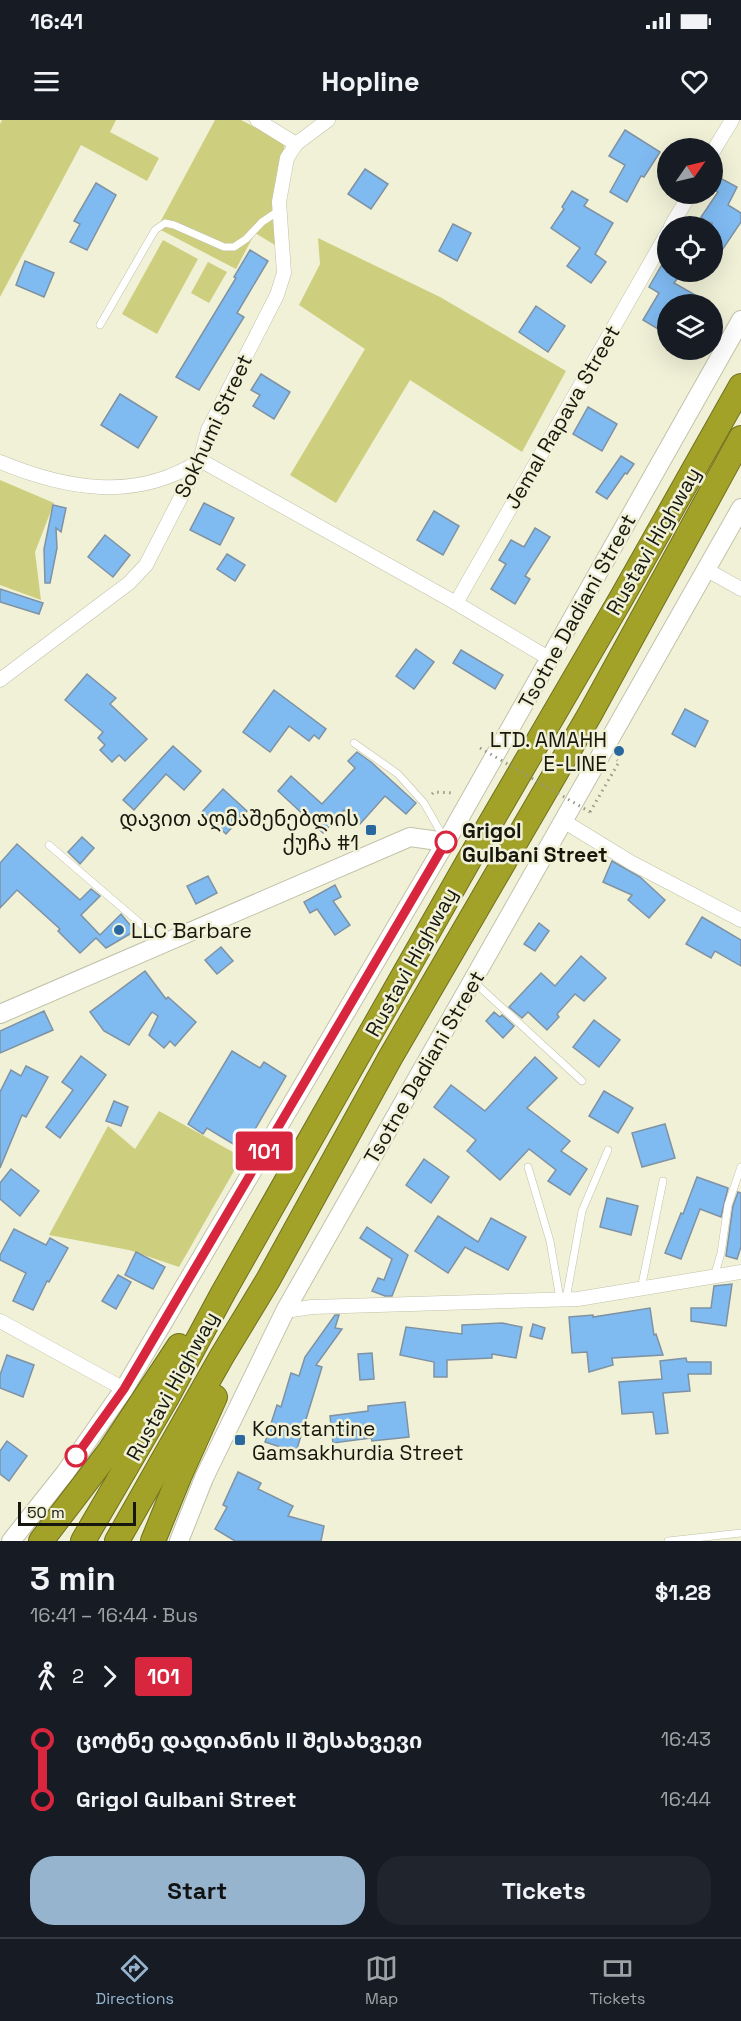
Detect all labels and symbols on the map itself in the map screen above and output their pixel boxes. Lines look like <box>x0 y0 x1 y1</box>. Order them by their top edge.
north arrow <box>657 138 723 204</box>
street label: Jemal Rapava Street <box>498 320 626 514</box>
street label: Sokhumi Street <box>168 350 258 502</box>
street label: Rustavi Highway <box>600 462 706 620</box>
street label: Tsotne Dadiani Street <box>512 509 642 713</box>
place label: LTD. AMAHH E-LINE <box>490 726 607 777</box>
marker: LTD. AMAHH E-LINE <box>612 744 626 758</box>
place label: დავით აღმაშენებლის ქუჩა #1 <box>119 805 359 856</box>
place label: Grigol Gulbani Street <box>462 817 608 868</box>
marker: დავით აღმაშენებლის ქუჩა #1 <box>364 823 378 837</box>
marker: Grigol Gulbani Street <box>435 831 457 853</box>
street label: Rustavi Highway <box>359 883 463 1041</box>
place label: LLC Barbare <box>131 917 252 944</box>
marker: LLC Barbare <box>112 923 126 937</box>
street label: Tsotne Dadiani Street <box>358 966 490 1168</box>
line badge: 101 <box>230 1132 298 1170</box>
street label: Rustavi Highway <box>120 1307 224 1465</box>
place label: Konstantine Gamsakhurdia Street <box>252 1415 464 1466</box>
marker: Konstantine Gamsakhurdia Street <box>233 1433 247 1447</box>
unlabelled marker <box>65 1445 87 1467</box>
scale bar <box>18 1499 136 1526</box>

